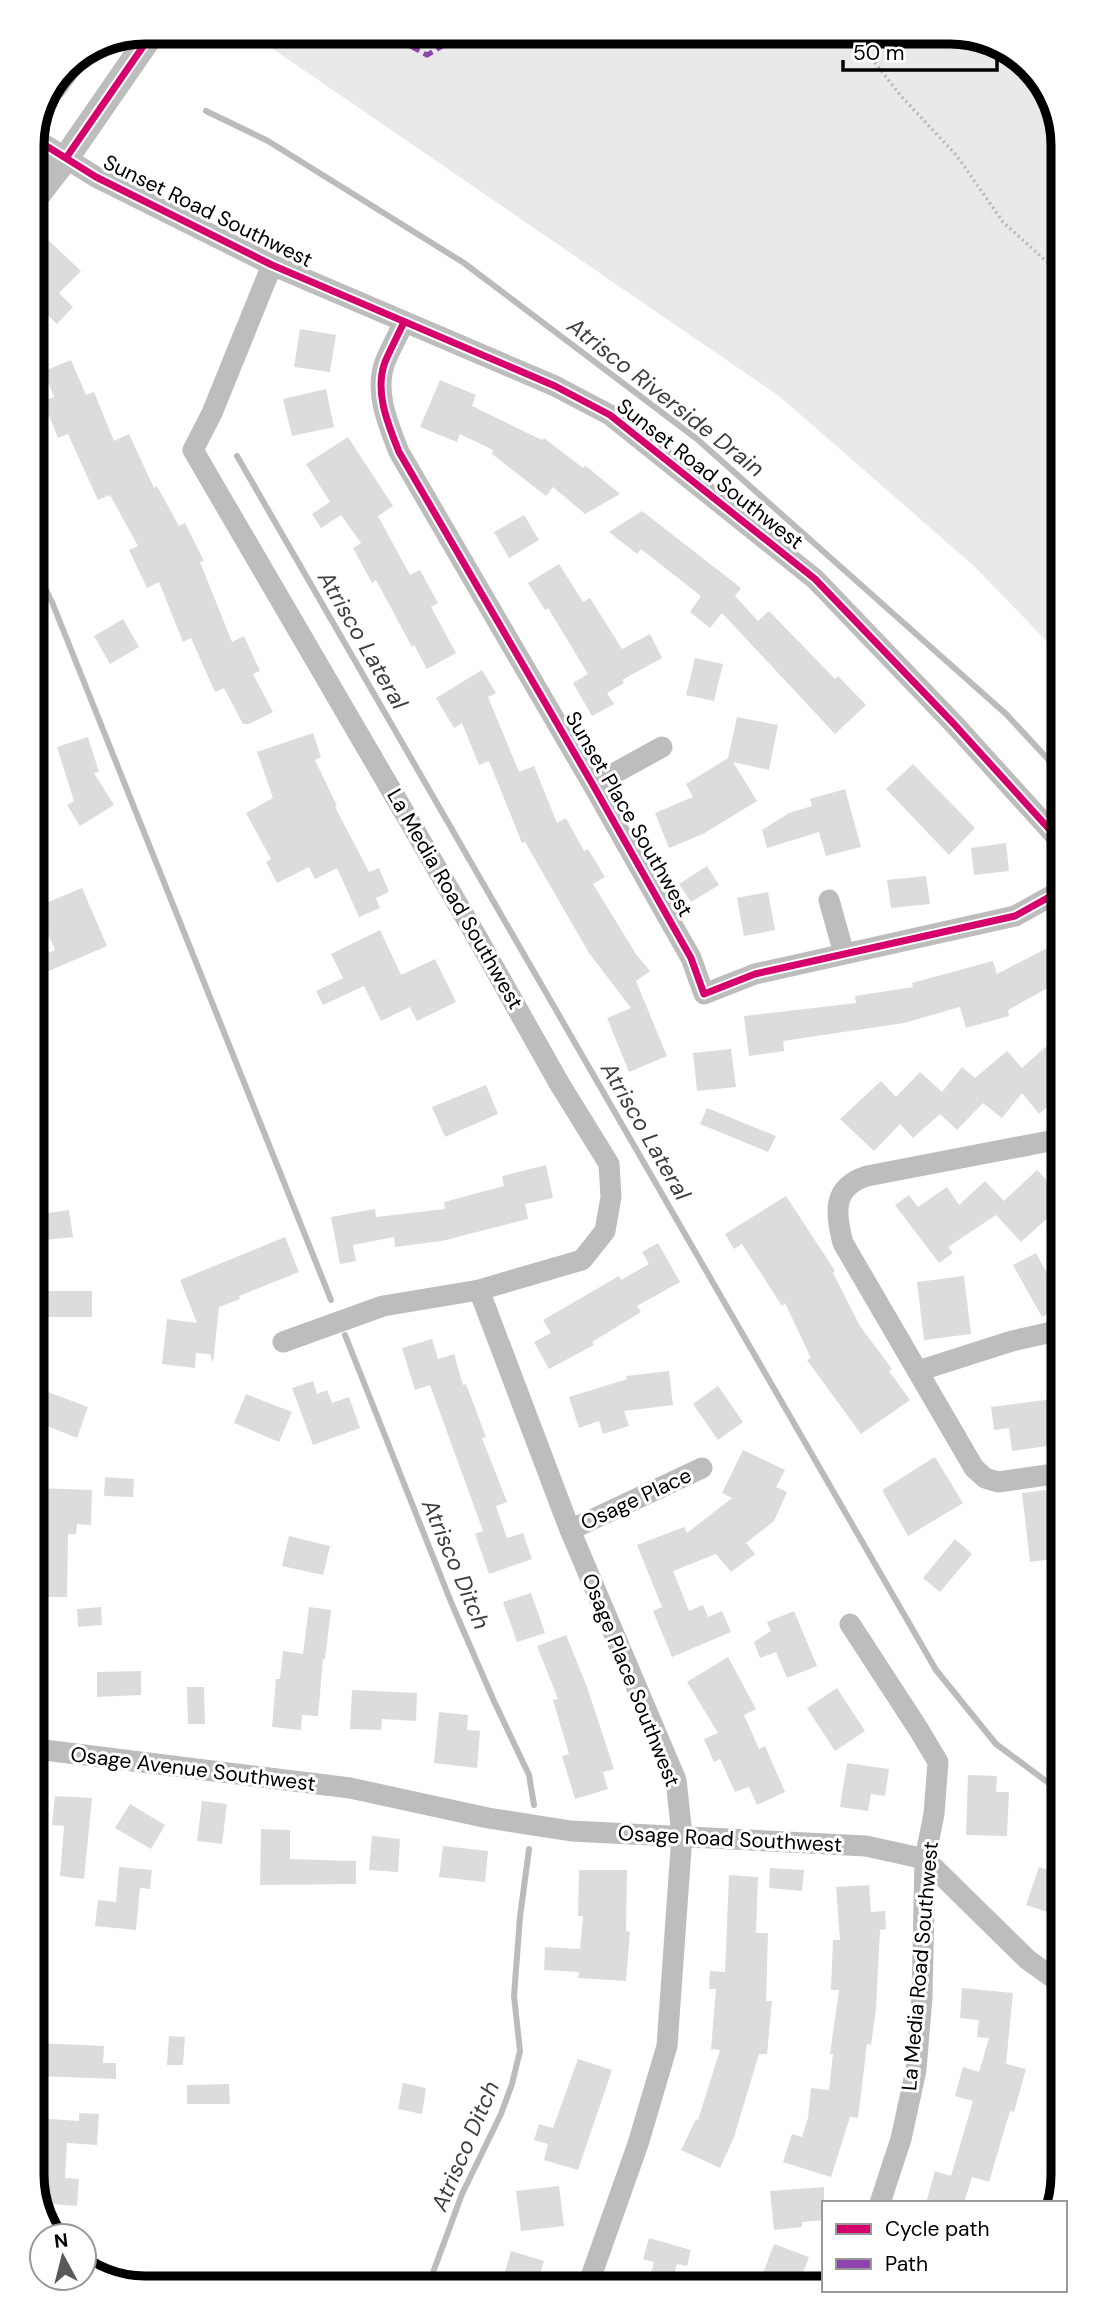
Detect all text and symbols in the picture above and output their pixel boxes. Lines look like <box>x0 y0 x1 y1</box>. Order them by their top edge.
scale bar <box>843 28 997 72</box>
text: 50 m <box>853 39 904 67</box>
street label: Sunset Road Southwest <box>99 148 317 274</box>
water label: Atrisco Riverside Drain <box>561 310 771 483</box>
street label: Sunset Road Southwest <box>611 392 809 556</box>
water label: Atrisco Lateral <box>311 565 415 715</box>
street label: Sunset Place Southwest <box>559 706 699 922</box>
street label: La Media Road Southwest <box>380 784 530 1014</box>
water label: Atrisco Lateral <box>594 1056 698 1206</box>
street label: Osage Place <box>576 1461 696 1537</box>
water label: Atrisco Ditch <box>415 1493 497 1634</box>
street label: Osage Place Southwest <box>575 1569 687 1791</box>
street label: Osage Avenue Southwest <box>69 1740 317 1798</box>
street label: Osage Road Southwest <box>617 1819 843 1859</box>
street label: La Media Road Southwest <box>895 1840 945 2092</box>
water label: Atrisco Ditch <box>424 2076 506 2217</box>
legend <box>822 2201 1067 2292</box>
text: Cycle path <box>885 2215 990 2243</box>
north arrow <box>28 2222 98 2292</box>
text: N <box>53 2227 69 2254</box>
text: Path <box>885 2250 928 2278</box>

